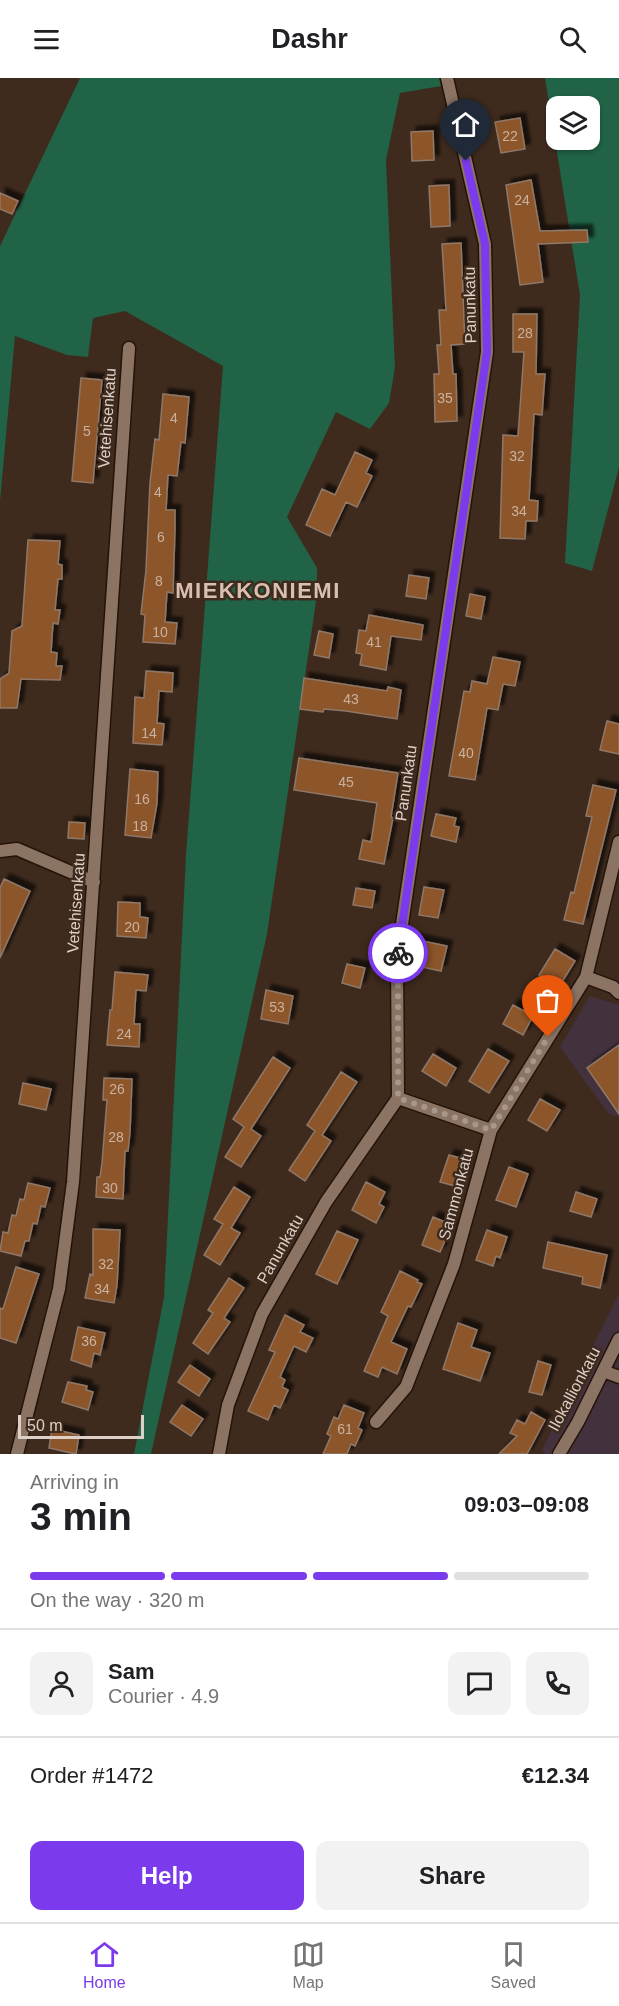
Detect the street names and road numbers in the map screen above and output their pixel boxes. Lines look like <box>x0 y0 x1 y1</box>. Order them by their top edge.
street label: Panunkatu <box>461 267 479 343</box>
street label: Vetehisenkatu <box>95 367 119 469</box>
street label: Panunkatu <box>392 744 420 822</box>
street label: Vetehisenkatu <box>64 852 88 954</box>
street label: Sammonkatu <box>436 1146 476 1242</box>
street label: Panunkatu <box>254 1212 306 1286</box>
street label: Ilokallionkatu <box>545 1344 603 1434</box>

